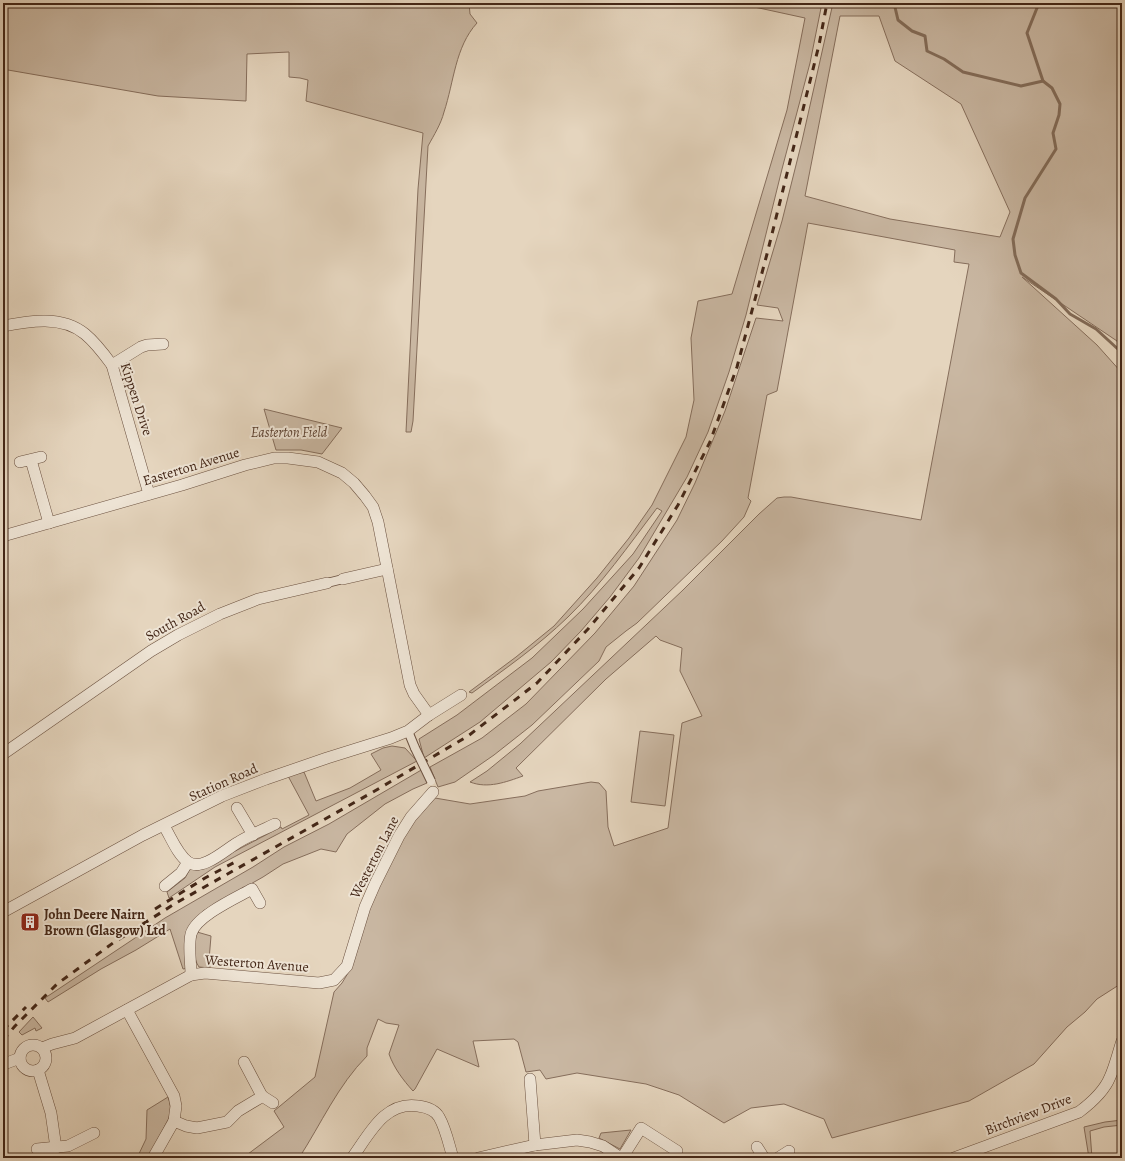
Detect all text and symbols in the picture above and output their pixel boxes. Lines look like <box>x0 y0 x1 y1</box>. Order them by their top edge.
street label: Kippen Drive <box>116 360 157 438</box>
park label: Easterton Field <box>251 423 328 442</box>
street label: Easterton Avenue <box>140 443 242 490</box>
street label: South Road <box>142 597 209 646</box>
street label: Station Road <box>186 759 261 806</box>
street label: Westerton Lane <box>345 813 403 902</box>
place label: John Deere Nairn Brown (Glasgow) Ltd <box>44 905 166 940</box>
building icon: John Deere Nairn Brown (Glasgow) Ltd <box>19 911 41 933</box>
street label: Westerton Avenue <box>203 950 309 977</box>
street label: Birchview Drive <box>982 1089 1074 1140</box>

